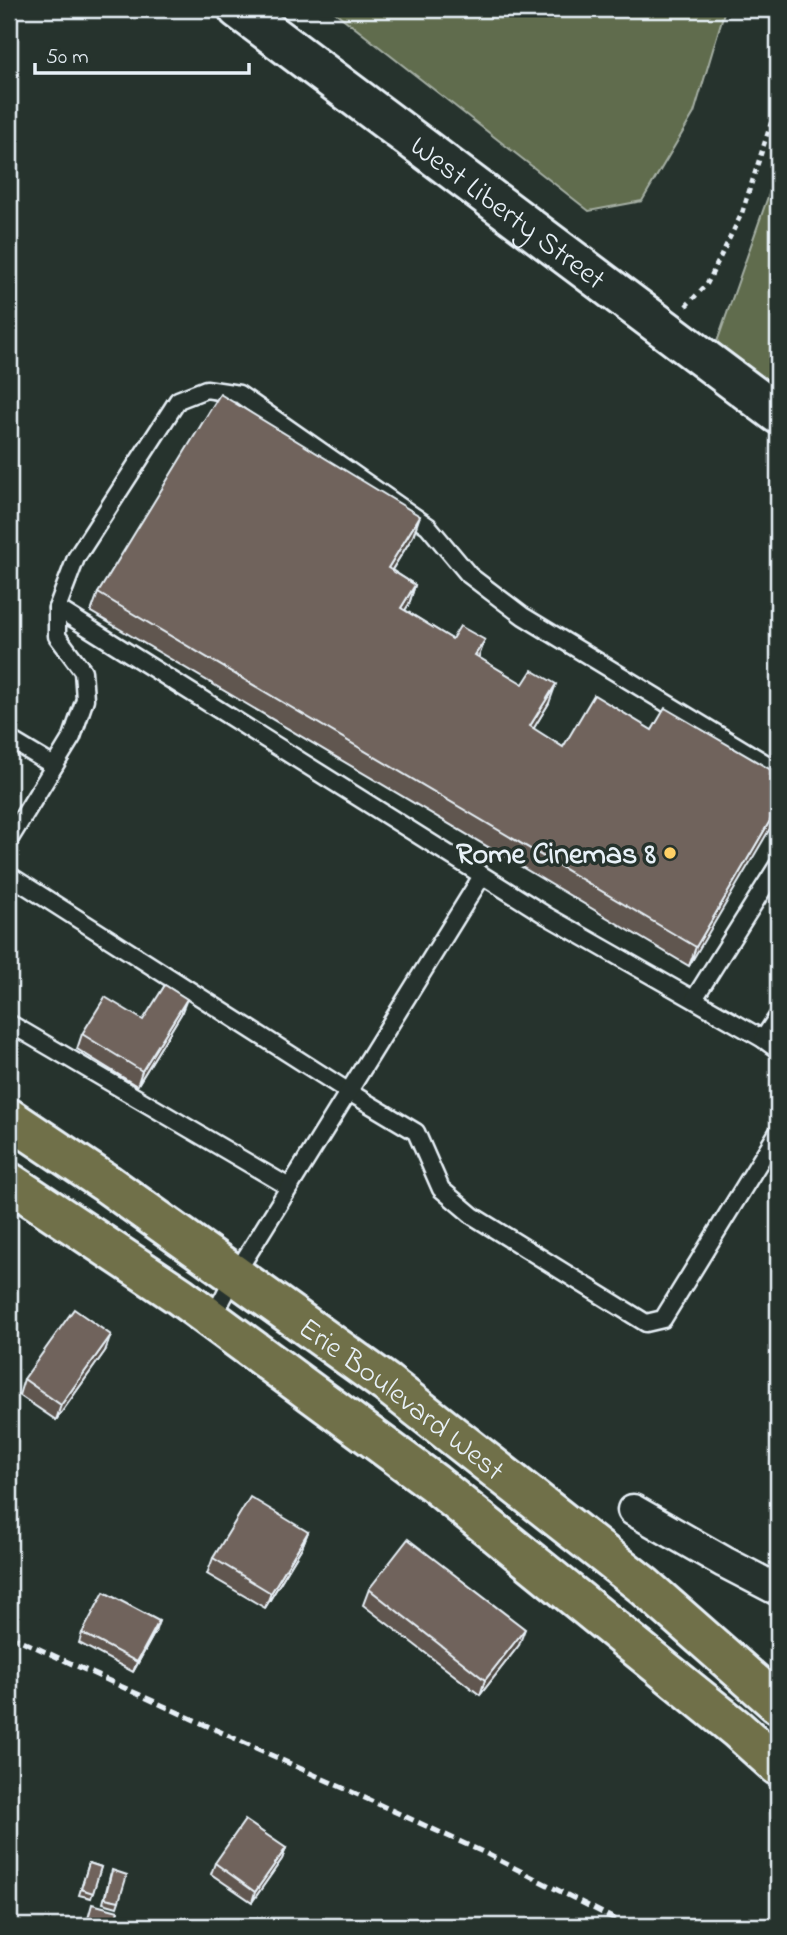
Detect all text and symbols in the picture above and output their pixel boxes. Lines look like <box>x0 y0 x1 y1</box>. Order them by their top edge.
scale bar <box>35 32 248 76</box>
text: 50 m <box>46 43 89 73</box>
street label: West Liberty Street <box>400 126 614 302</box>
place label: Rome Cinemas 8 <box>456 834 656 878</box>
marker: Rome Cinemas 8 <box>662 845 678 861</box>
street label: Erie Boulevard West <box>288 1308 513 1493</box>

